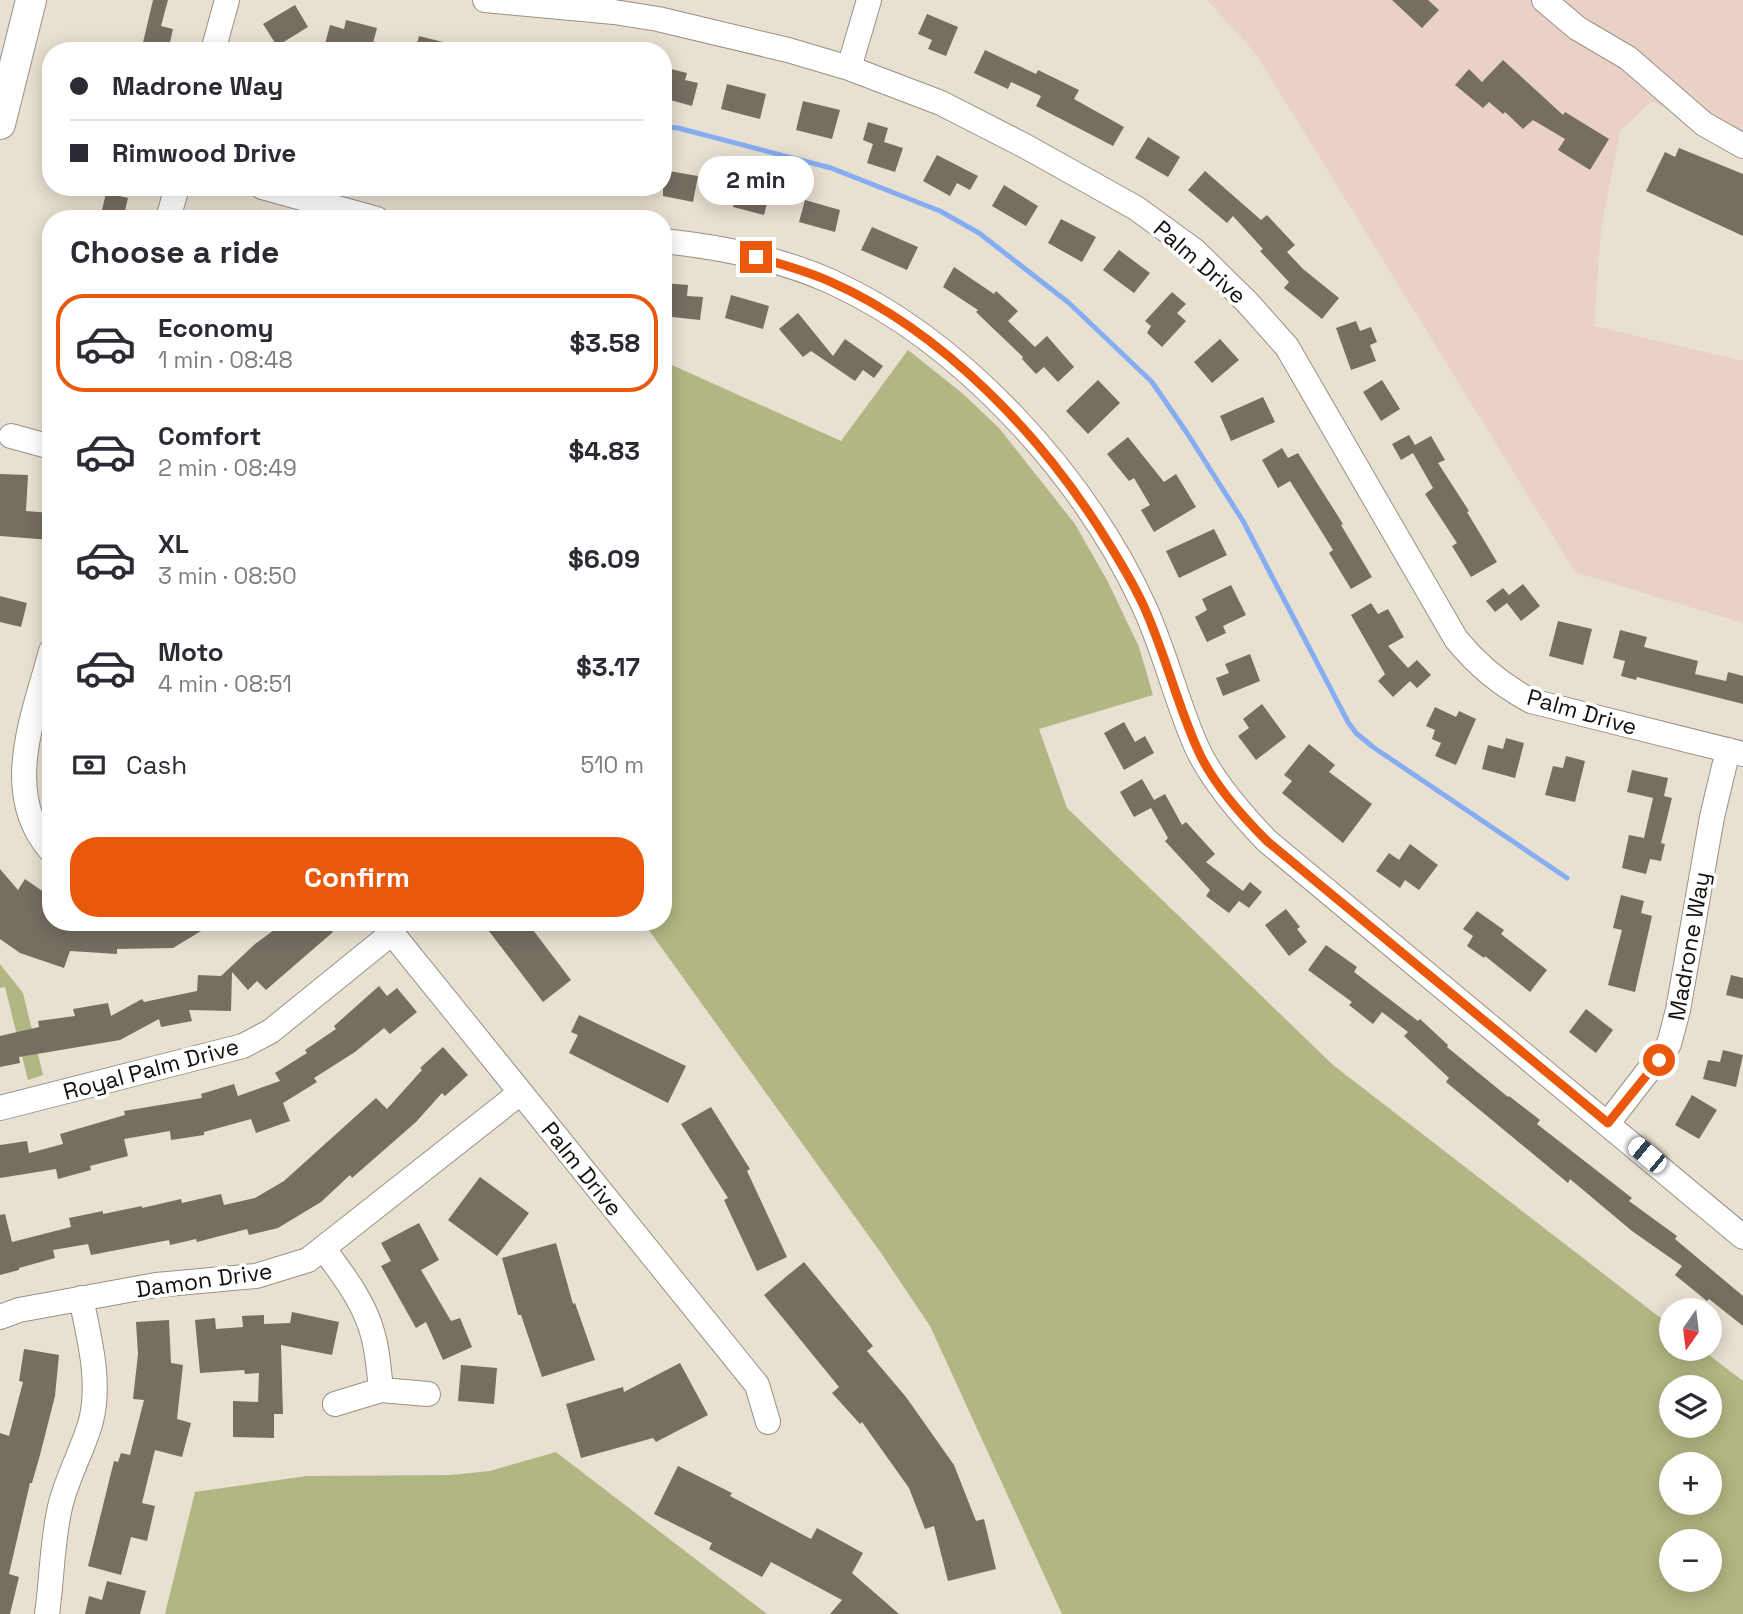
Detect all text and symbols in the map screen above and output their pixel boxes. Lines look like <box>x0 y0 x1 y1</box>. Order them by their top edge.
text: Madrone Way <box>112 69 283 103</box>
text: Rimwood Drive <box>112 136 296 170</box>
callout: 2 min <box>698 156 814 204</box>
text: 2 min <box>726 165 786 195</box>
street label: Palm Drive <box>1147 214 1253 310</box>
text: Choose a ride <box>70 232 280 272</box>
route end <box>740 241 772 273</box>
text: Economy <box>158 311 274 345</box>
icon: car <box>74 312 137 375</box>
text: $3.58 <box>569 326 640 360</box>
text: 1 min · 08:48 <box>158 345 293 375</box>
text: Comfort <box>158 419 261 453</box>
icon: car <box>74 420 137 483</box>
text: $4.83 <box>569 434 640 468</box>
text: 2 min · 08:49 <box>158 453 297 483</box>
text: XL <box>158 527 189 561</box>
icon: car <box>74 528 137 591</box>
text: $6.09 <box>568 542 640 576</box>
text: 3 min · 08:50 <box>158 561 297 591</box>
text: Moto <box>158 635 224 669</box>
icon: car <box>74 636 137 699</box>
text: $3.17 <box>576 650 640 684</box>
text: 4 min · 08:51 <box>158 669 292 699</box>
street label: Palm Drive <box>1523 682 1641 742</box>
icon: cash <box>70 746 108 784</box>
text: Cash <box>126 748 187 782</box>
text: 510 m <box>581 750 644 780</box>
button: Confirm <box>70 837 644 917</box>
street label: Madrone Way <box>1661 869 1717 1023</box>
street label: Royal Palm Drive <box>60 1031 242 1107</box>
route start <box>1643 1044 1675 1076</box>
street label: Palm Drive <box>535 1116 629 1222</box>
car <box>1625 1133 1670 1177</box>
street label: Damon Drive <box>134 1256 274 1304</box>
north arrow <box>1659 1298 1722 1362</box>
map controls <box>1659 1298 1722 1592</box>
button: layers <box>1659 1375 1722 1438</box>
button: + <box>1659 1452 1722 1515</box>
button: − <box>1659 1529 1722 1592</box>

